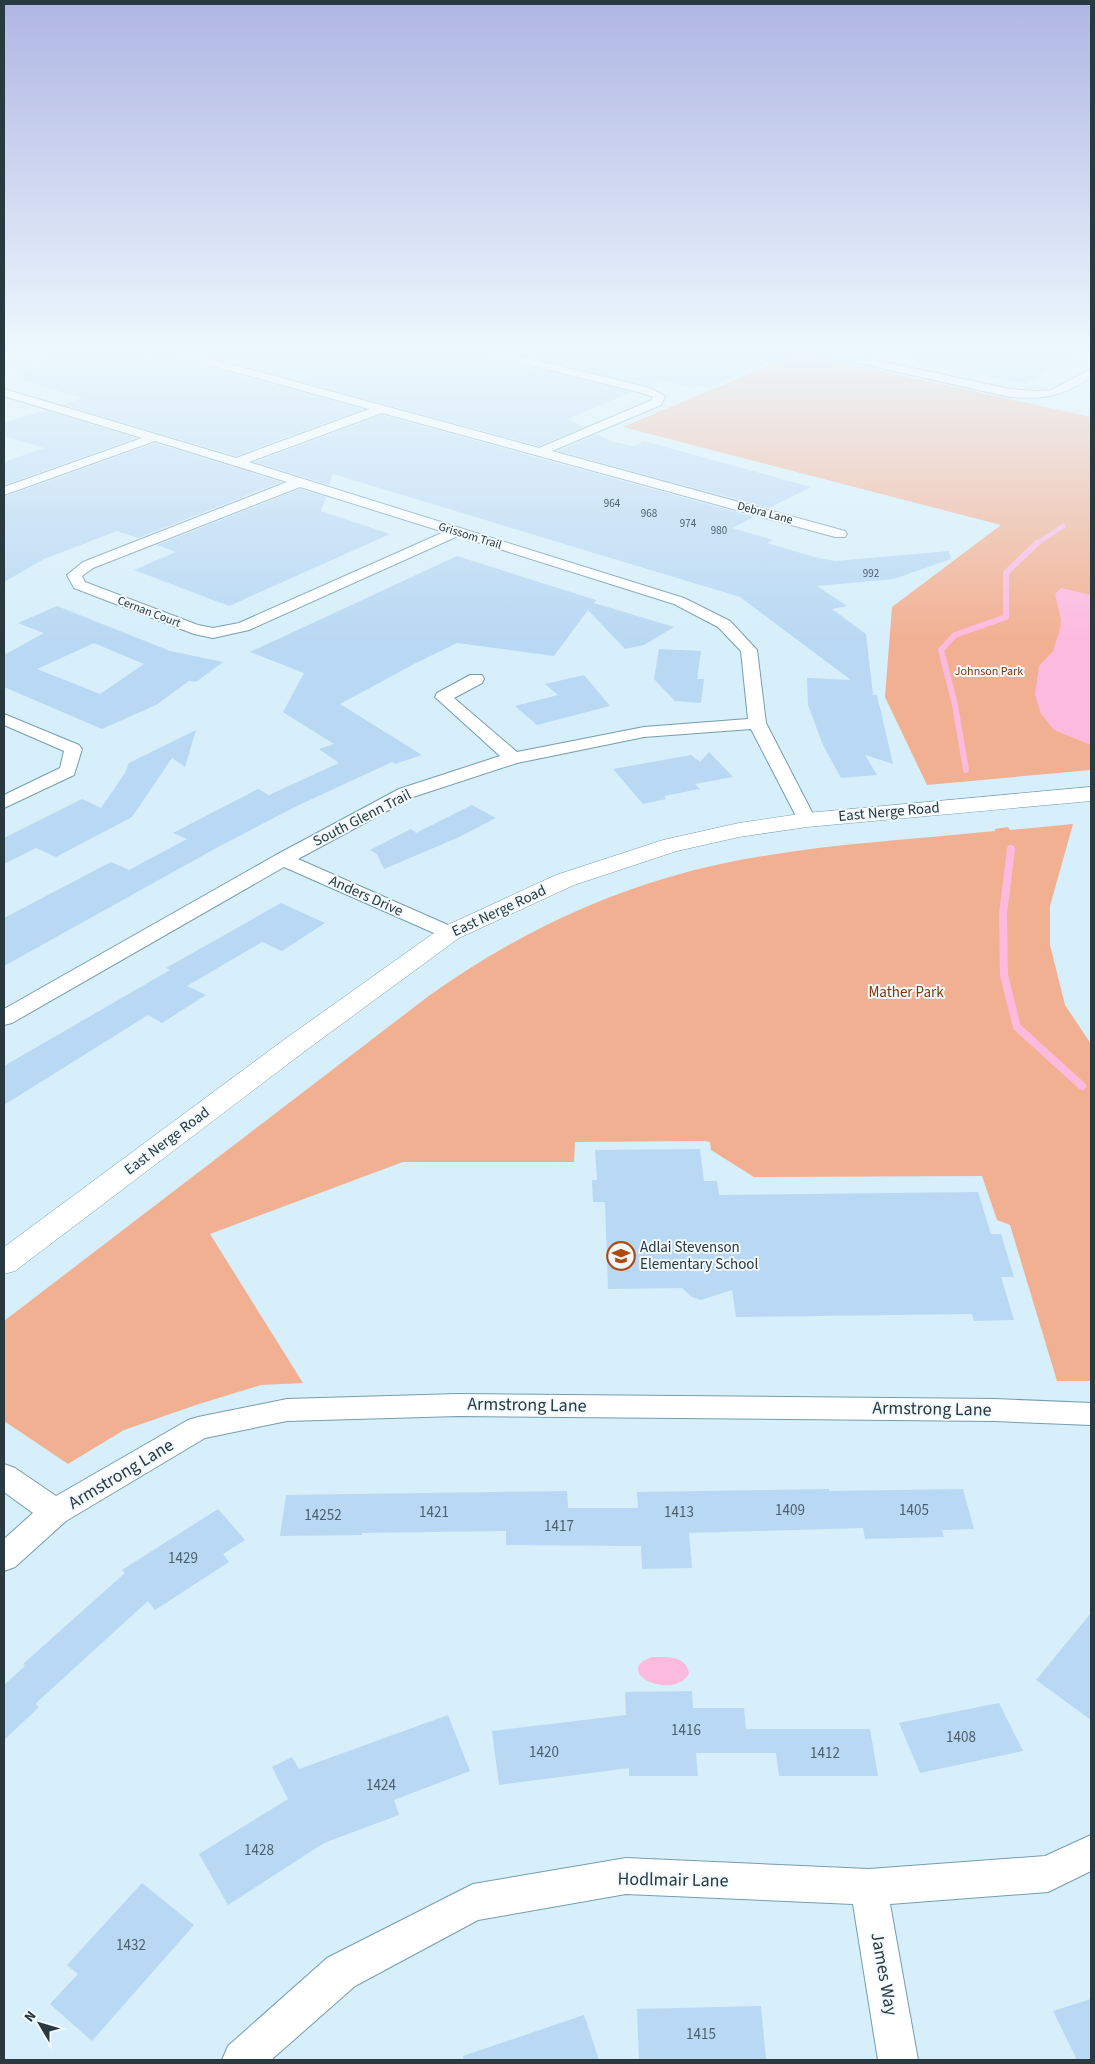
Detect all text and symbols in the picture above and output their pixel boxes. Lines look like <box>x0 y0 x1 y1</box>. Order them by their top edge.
house number: 964 <box>604 496 621 511</box>
street label: Debra Lane <box>735 497 795 529</box>
house number: 968 <box>641 506 658 521</box>
house number: 974 <box>680 516 697 531</box>
street label: Grissom Trail <box>436 518 504 554</box>
house number: 980 <box>711 523 727 538</box>
house number: 992 <box>863 566 879 581</box>
street label: Cernan Court <box>115 592 183 632</box>
park label: Johnson Park <box>955 663 1023 680</box>
street label: South Glenn Trail <box>309 784 415 852</box>
street label: East Nerge Road <box>837 797 941 827</box>
street label: Anders Drive <box>326 870 406 922</box>
street label: East Nerge Road <box>448 880 550 942</box>
park label: Mather Park <box>868 982 944 1003</box>
street label: East Nerge Road <box>120 1102 214 1180</box>
place label: Adlai Stevenson Elementary School <box>640 1237 758 1275</box>
school or university icon: Adlai Stevenson Elementary School <box>606 1241 636 1271</box>
street label: Armstrong Lane <box>467 1391 587 1419</box>
street label: Armstrong Lane <box>872 1395 992 1423</box>
street label: Armstrong Lane <box>63 1433 179 1515</box>
house number: 1409 <box>775 1500 805 1521</box>
house number: 1405 <box>899 1500 929 1521</box>
house number: 1421 <box>419 1502 449 1523</box>
house number: 1413 <box>664 1502 694 1523</box>
house number: 14252 <box>304 1505 342 1526</box>
house number: 1417 <box>544 1516 574 1537</box>
house number: 1429 <box>168 1548 198 1569</box>
house number: 1416 <box>671 1720 701 1741</box>
house number: 1408 <box>946 1727 976 1748</box>
house number: 1420 <box>529 1742 559 1763</box>
house number: 1412 <box>810 1743 840 1764</box>
house number: 1424 <box>366 1775 396 1796</box>
house number: 1428 <box>244 1840 274 1861</box>
street label: Hodlmair Lane <box>617 1867 729 1893</box>
street label: James Way <box>864 1930 904 2018</box>
house number: 1432 <box>116 1935 146 1956</box>
north arrow <box>15 1999 65 2049</box>
text: N <box>20 2007 41 2026</box>
house number: 1415 <box>686 2024 716 2045</box>

